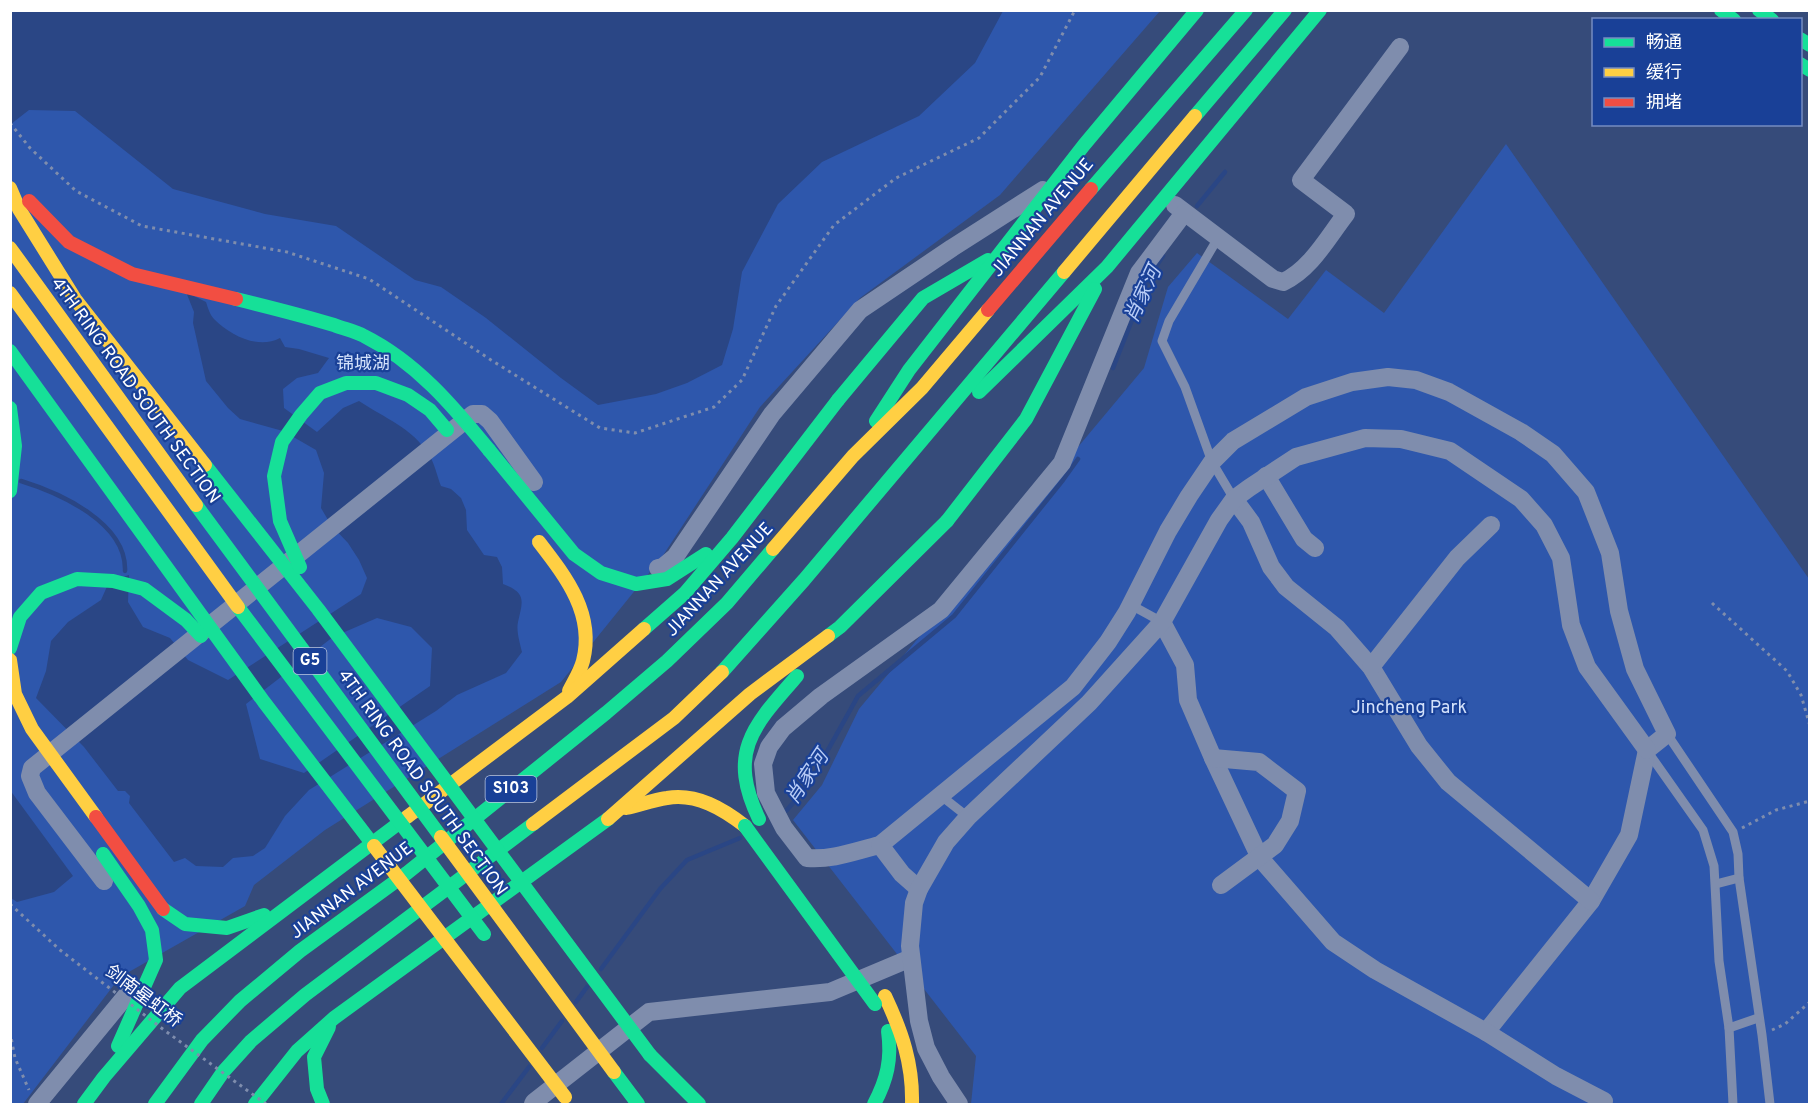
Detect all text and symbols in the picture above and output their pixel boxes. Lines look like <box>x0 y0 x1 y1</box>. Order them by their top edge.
legend <box>1592 18 1802 126</box>
text: 畅通 <box>1646 32 1682 55</box>
text: 缓行 <box>1646 62 1682 85</box>
text: 拥堵 <box>1646 92 1682 115</box>
street label: JIANNAN AVENUE <box>987 154 1099 282</box>
water label: 肖家河 <box>1120 259 1170 328</box>
street label: 4TH RING ROAD SOUTH SECTION <box>45 273 225 509</box>
park label: 锦城湖 <box>336 353 390 376</box>
street label: JIANNAN AVENUE <box>661 518 779 642</box>
road number: G5 <box>294 648 326 674</box>
street label: 4TH RING ROAD SOUTH SECTION <box>332 665 512 901</box>
park label: Jincheng Park <box>1351 697 1467 720</box>
water label: 肖家河 <box>780 743 838 810</box>
road number: S103 <box>486 776 536 802</box>
street label: JIANNAN AVENUE <box>286 837 418 945</box>
street label: 剑南·星虹桥 <box>100 961 186 1033</box>

